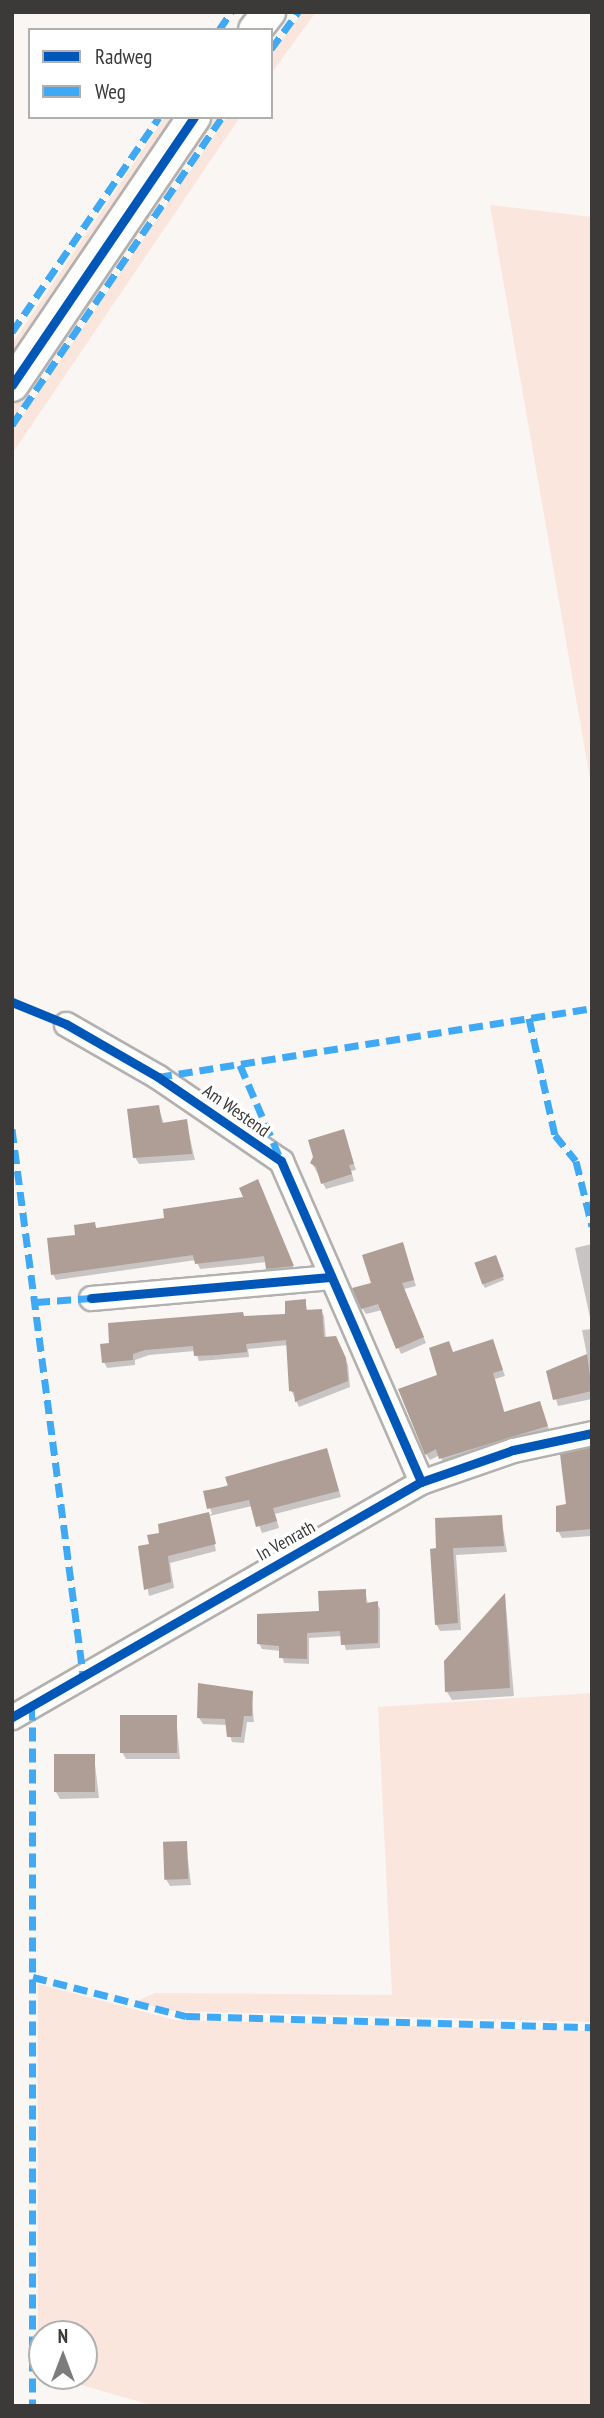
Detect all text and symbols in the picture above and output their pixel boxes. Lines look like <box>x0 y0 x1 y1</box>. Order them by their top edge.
legend <box>28 28 273 119</box>
text: Radweg <box>95 43 152 70</box>
text: Weg <box>95 78 126 105</box>
street label: Am Westend <box>198 1080 274 1142</box>
street label: In Venrath <box>253 1516 319 1566</box>
north arrow <box>28 2320 98 2390</box>
text: N <box>58 2324 68 2348</box>

